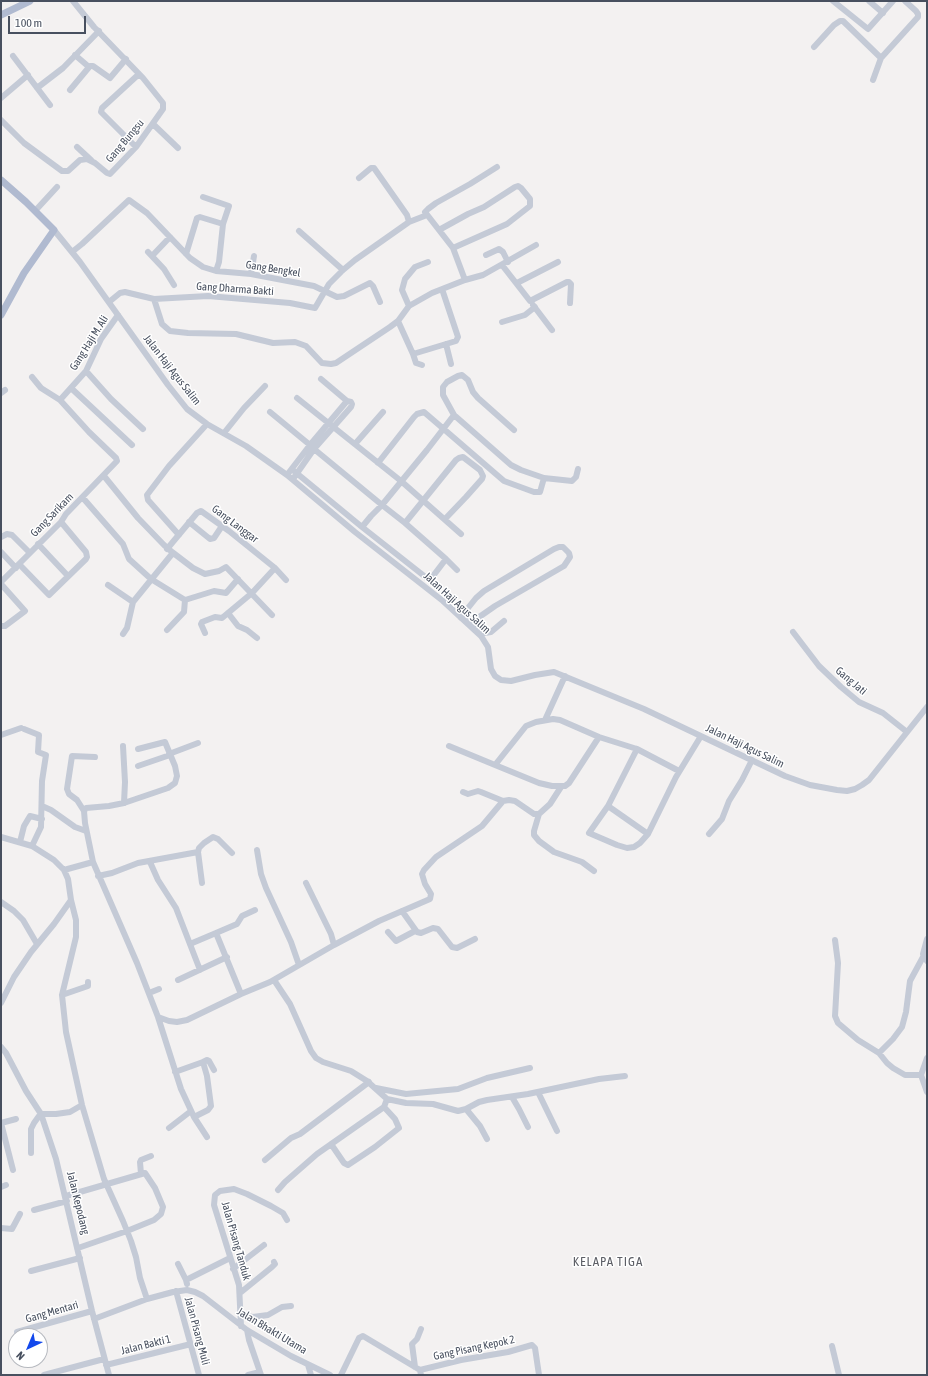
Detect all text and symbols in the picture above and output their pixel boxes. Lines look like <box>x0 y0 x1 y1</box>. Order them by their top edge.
scale bar <box>10 8 88 34</box>
text: 100 m <box>15 16 42 30</box>
street label: Gang Bungsu <box>103 117 147 165</box>
street label: Gang Bengkel <box>245 258 301 280</box>
street label: Gang Dharma Bakti <box>196 280 274 298</box>
street label: Gang Haji M. Ali <box>67 313 111 373</box>
street label: Jalan Haji Agus Salim <box>140 332 204 408</box>
street label: Gang Sarikam <box>28 490 76 540</box>
street label: Gang Langgar <box>209 502 261 546</box>
street label: Jalan Haji Agus Salim <box>421 569 493 637</box>
street label: Gang Jati <box>833 664 869 698</box>
street label: Jalan Haji Agus Salim <box>704 721 786 771</box>
street label: Jalan Kepodang <box>64 1170 92 1236</box>
street label: Jalan Pisang Tanduk <box>218 1200 254 1282</box>
district label: KELAPA TIGA <box>573 1254 643 1270</box>
street label: Jalan Pisang Muli <box>182 1296 212 1366</box>
street label: Gang Mentari <box>24 1298 80 1326</box>
street label: Jalan Bhakti Utama <box>235 1305 309 1357</box>
north arrow <box>8 1328 48 1368</box>
street label: Jalan Bakti 1 <box>120 1332 172 1358</box>
street label: Gang Pisang Kepok 2 <box>432 1333 516 1363</box>
text: N <box>14 1349 27 1362</box>

